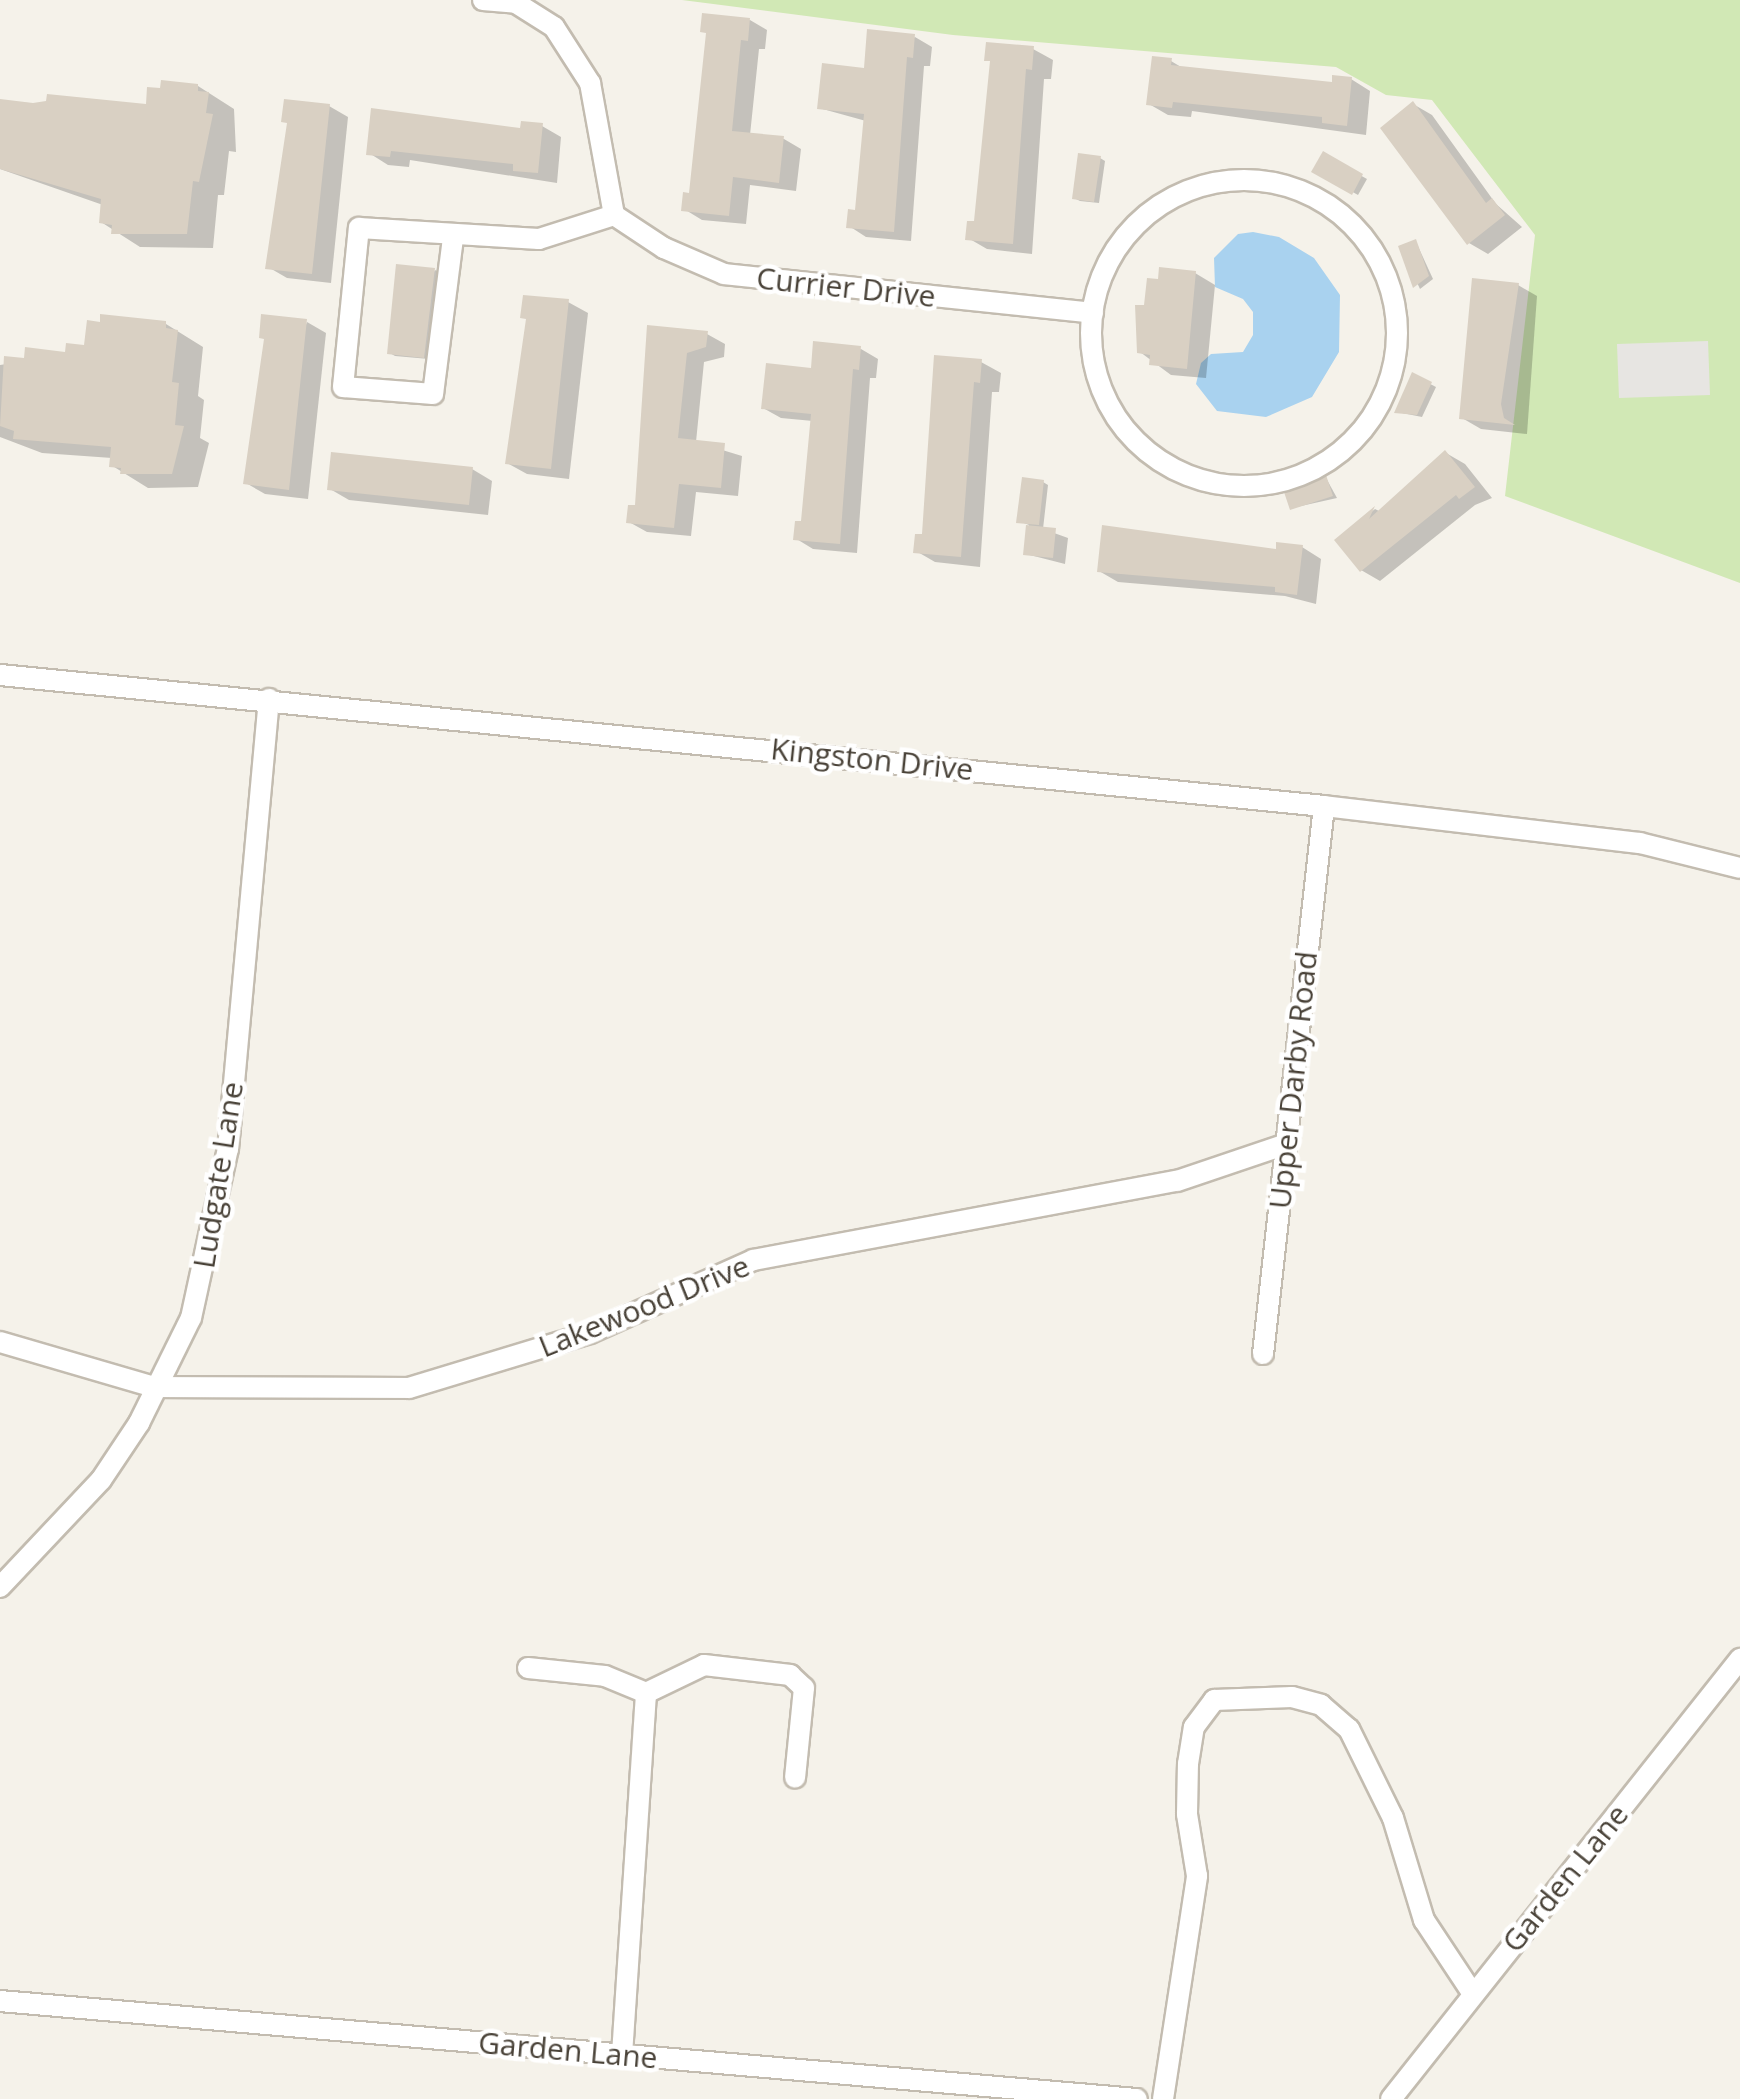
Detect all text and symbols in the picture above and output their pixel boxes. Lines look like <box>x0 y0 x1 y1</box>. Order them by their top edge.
street label: Currier Drive <box>755 260 937 314</box>
street label: Kingston Drive <box>769 730 975 788</box>
street label: Upper Darby Road <box>1262 949 1324 1211</box>
street label: Ludgate Lane <box>185 1079 251 1271</box>
street label: Lakewood Drive <box>533 1247 755 1365</box>
street label: Garden Lane <box>1494 1797 1636 1959</box>
street label: Garden Lane <box>477 2024 659 2076</box>

